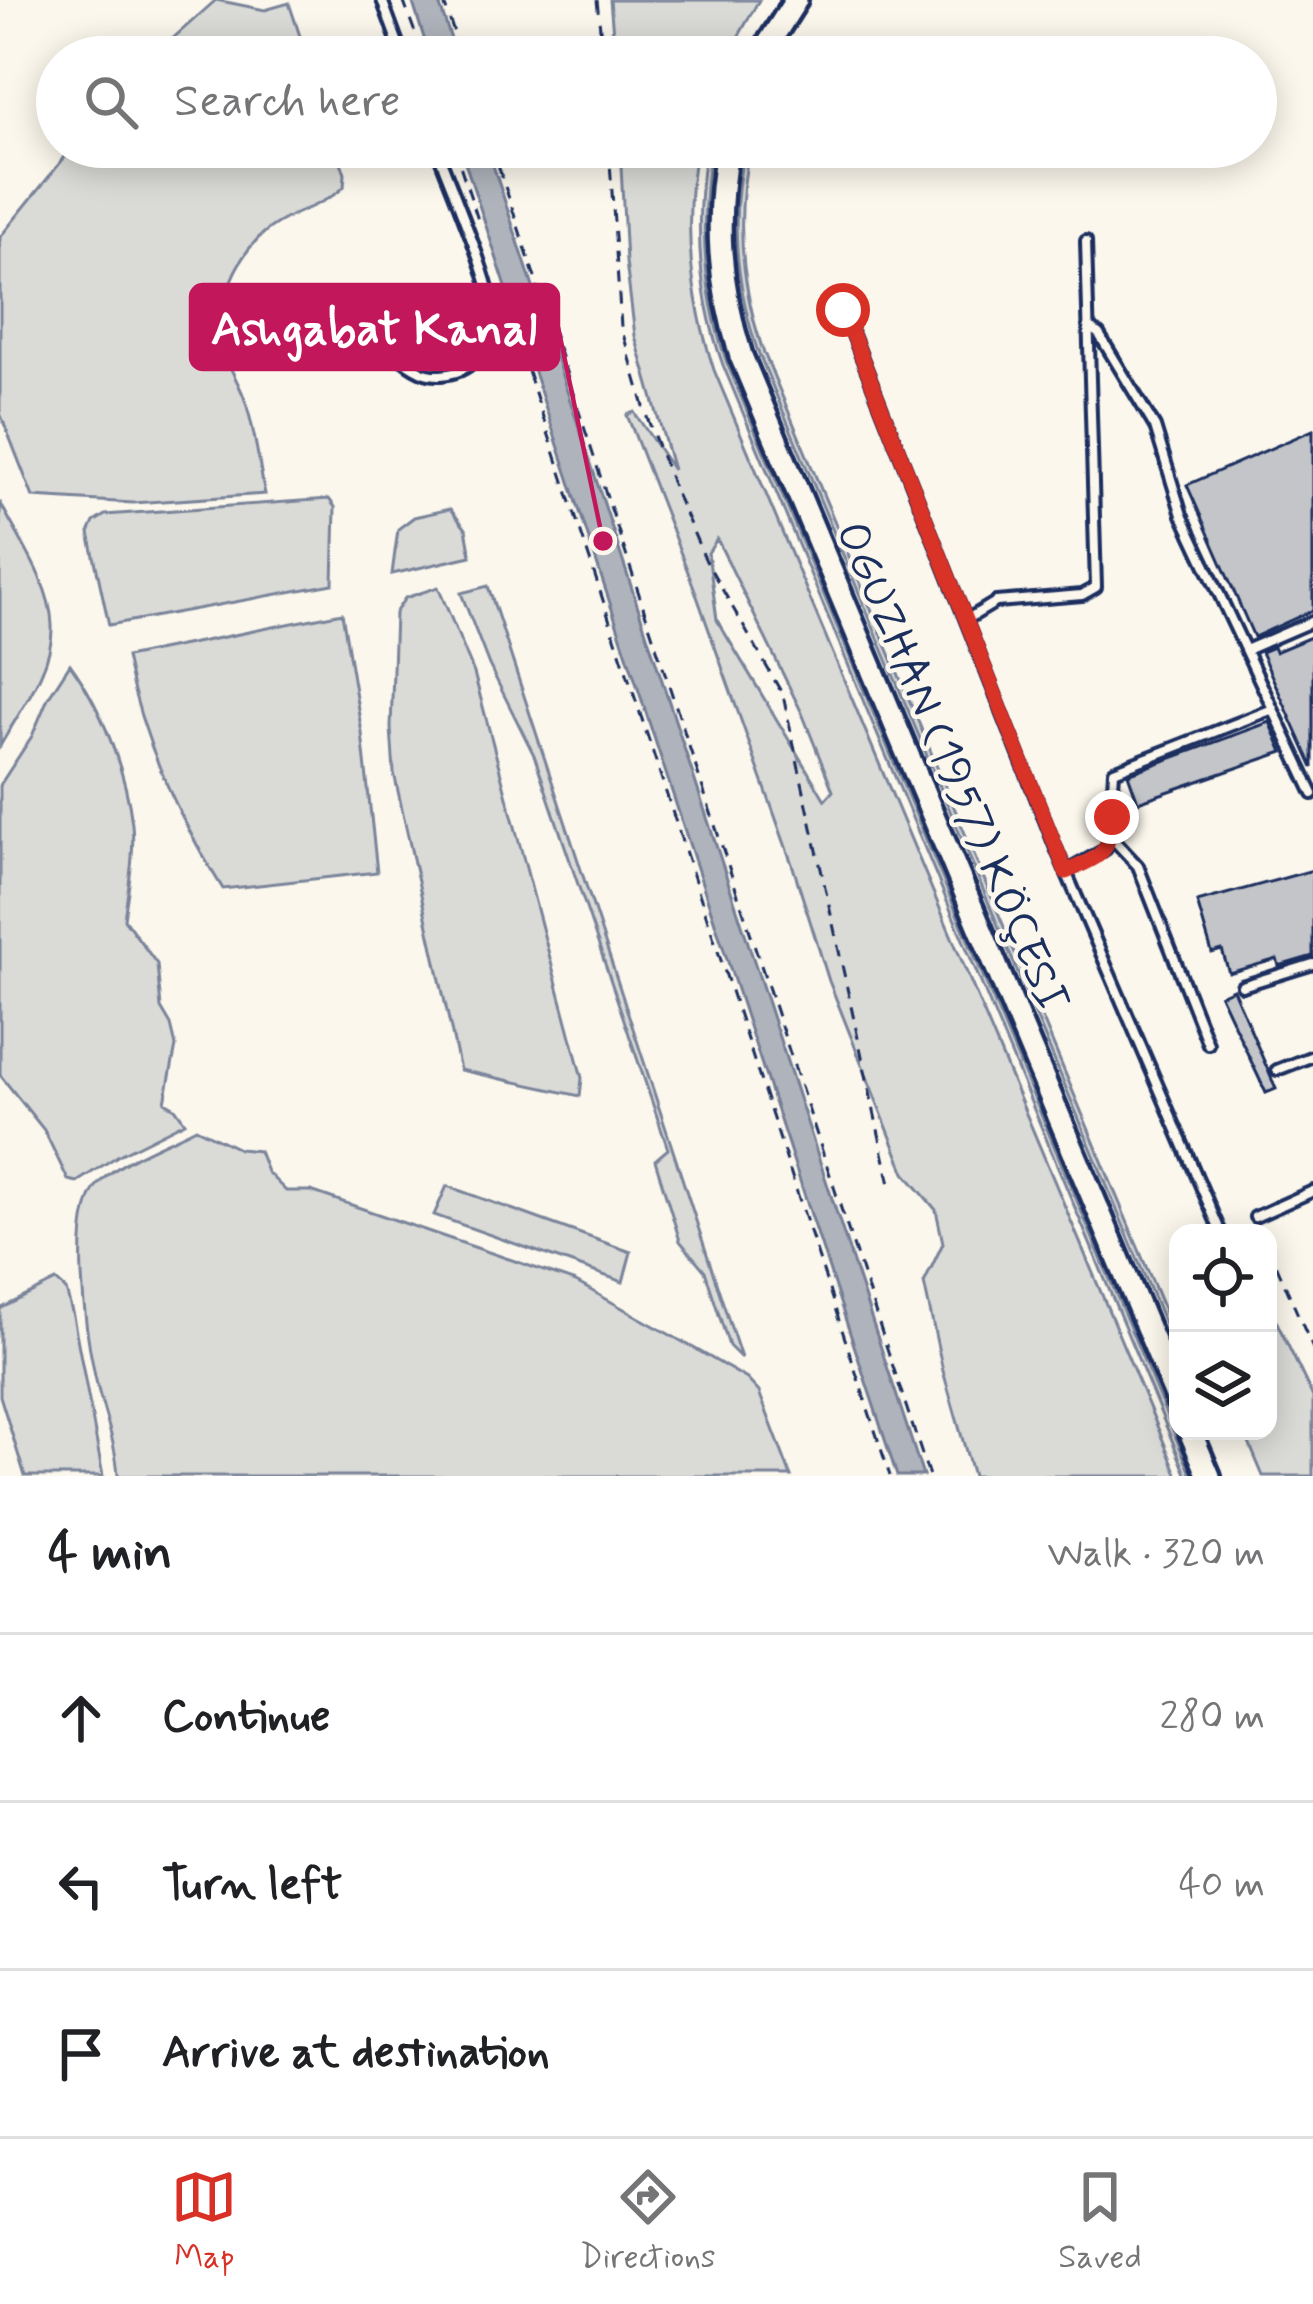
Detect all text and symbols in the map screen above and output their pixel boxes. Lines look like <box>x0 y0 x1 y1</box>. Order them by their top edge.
search box <box>36 36 1277 168</box>
icon: search <box>78 69 144 135</box>
text: Search here <box>174 73 401 132</box>
route start <box>816 283 870 337</box>
callout: Ashgabat Kanal <box>191 285 558 369</box>
text: Ashgabat Kanal <box>211 299 537 362</box>
street label: OGUZHAN (1957) KÖÇESI <box>820 513 1081 1022</box>
route end <box>1085 790 1139 844</box>
map controls <box>1169 1224 1277 1440</box>
button: locate <box>1169 1224 1277 1332</box>
button: layers <box>1169 1332 1277 1440</box>
text: 4 min <box>48 1521 172 1587</box>
text: Walk · 320 m <box>1047 1529 1265 1580</box>
icon: ahead <box>48 1685 114 1751</box>
text: Continue <box>162 1688 330 1747</box>
text: 280 m <box>1160 1692 1265 1743</box>
icon: left <box>48 1853 114 1919</box>
text: Turn left <box>162 1856 342 1915</box>
text: 40 m <box>1178 1860 1265 1911</box>
icon: arrive <box>48 2021 114 2087</box>
text: Arrive at destination <box>162 2024 550 2083</box>
tab: Map <box>171 2164 237 2280</box>
tab: Directions <box>580 2164 716 2280</box>
tab: Saved <box>1058 2164 1142 2280</box>

